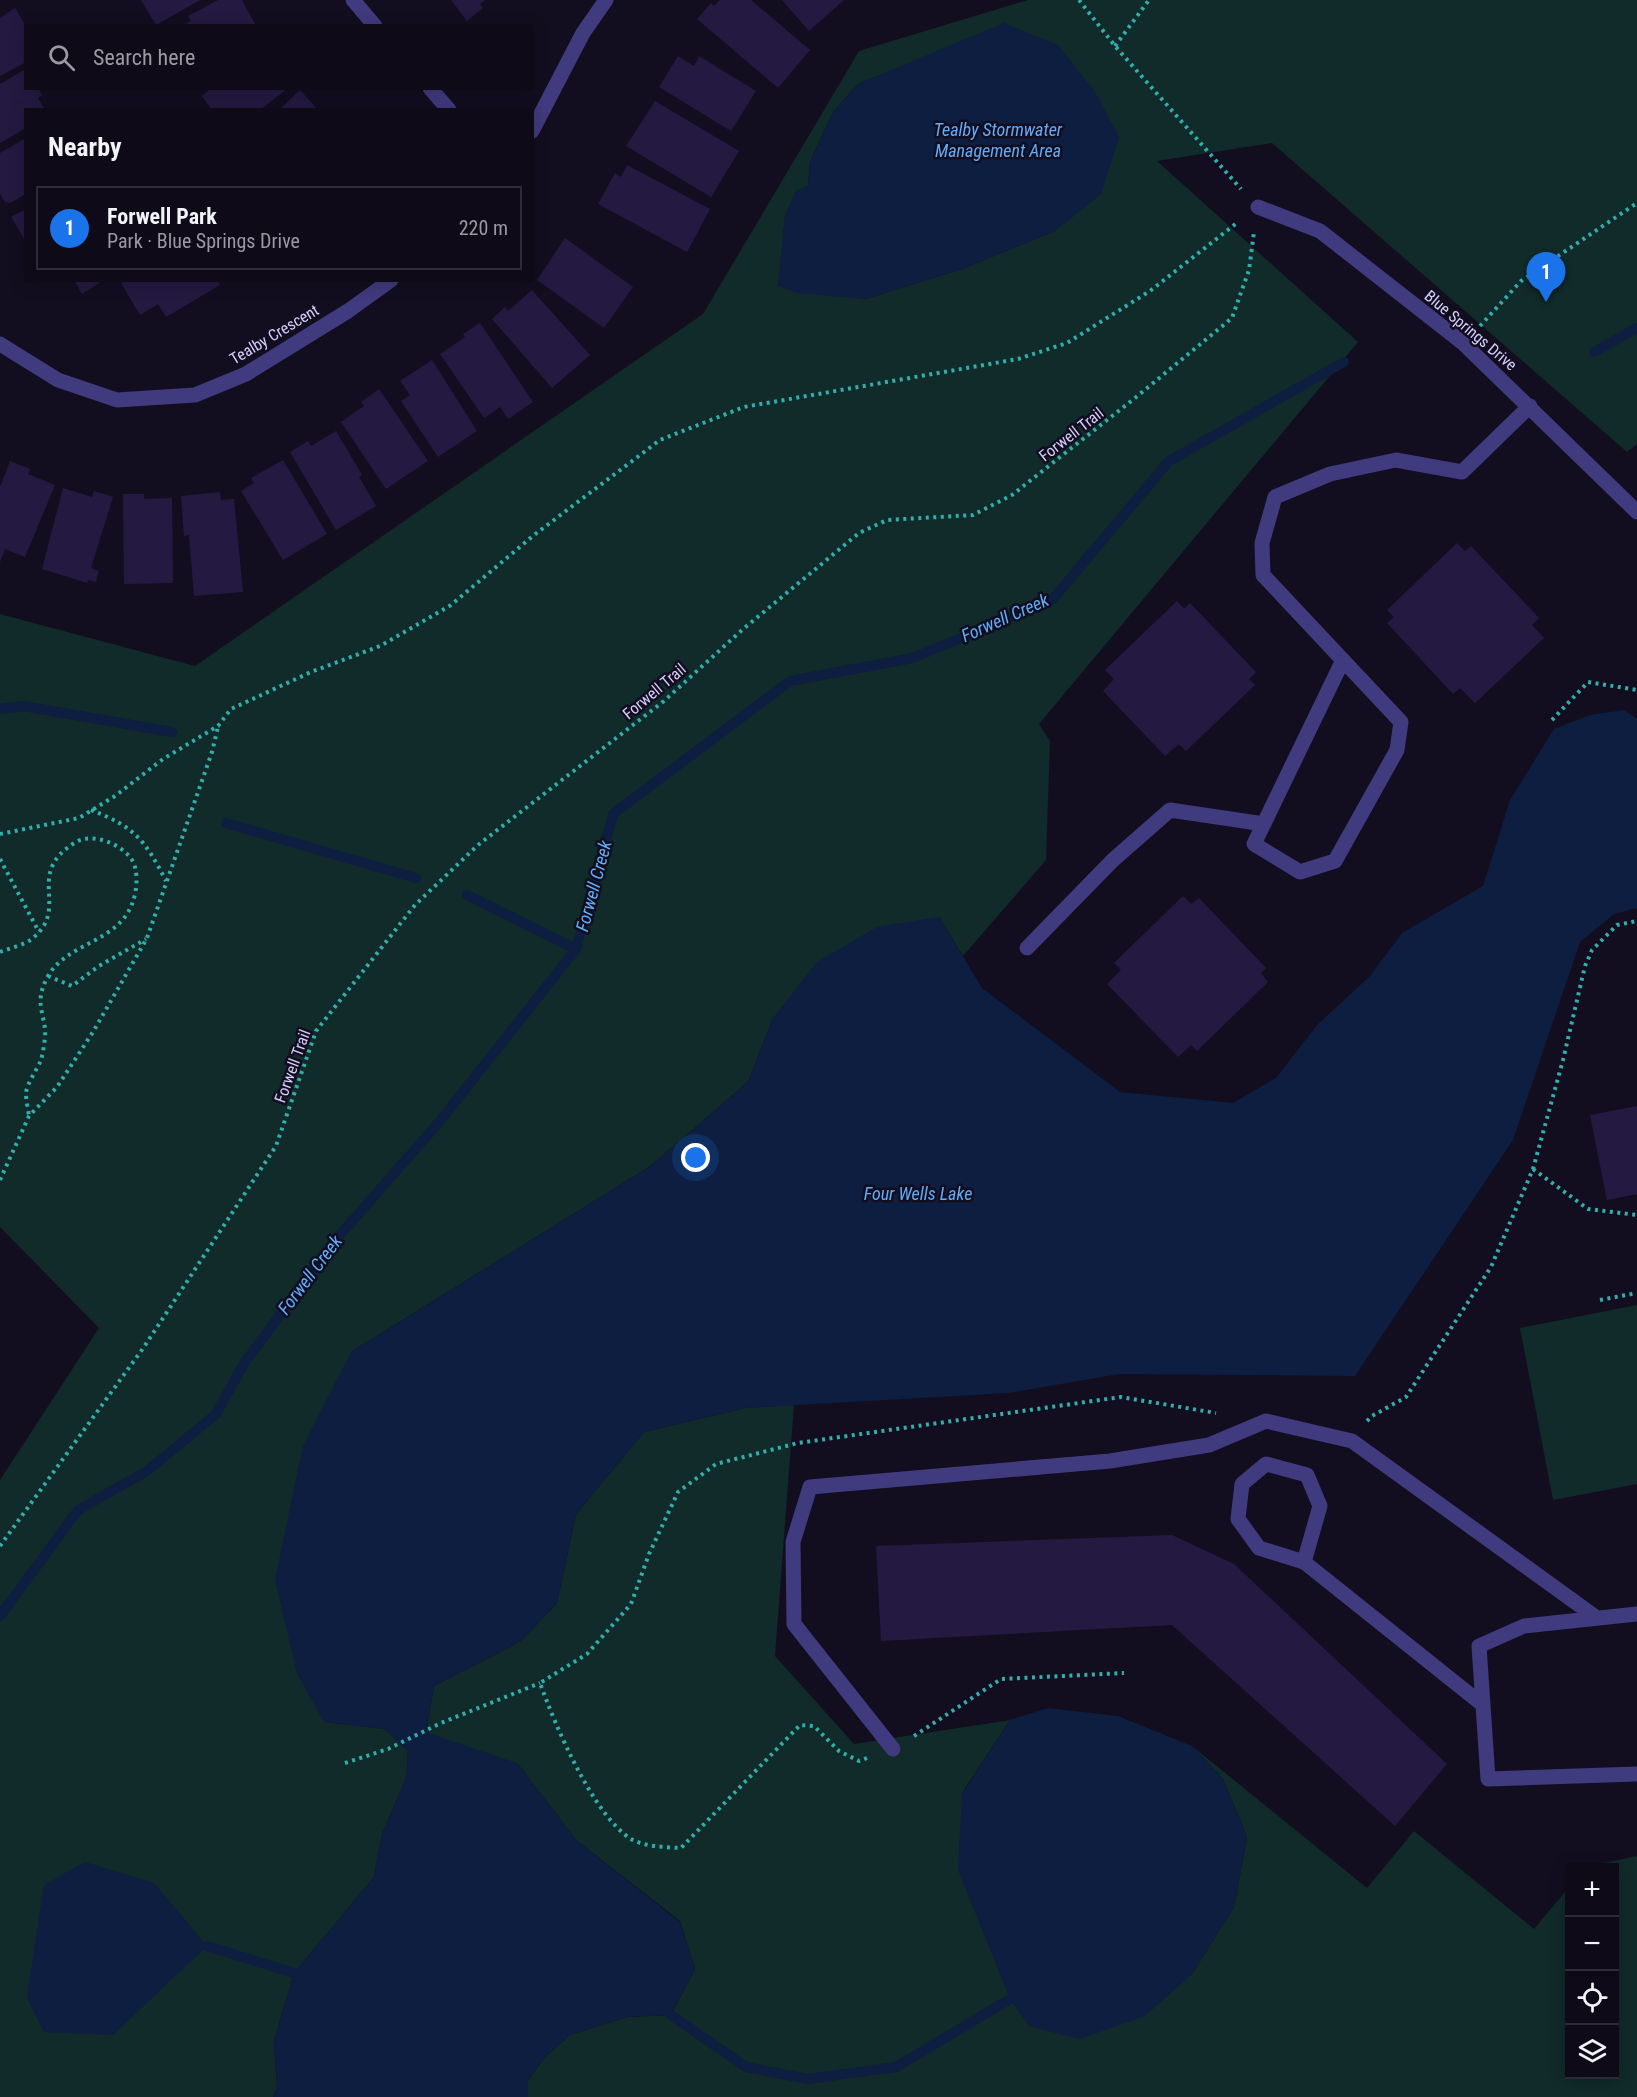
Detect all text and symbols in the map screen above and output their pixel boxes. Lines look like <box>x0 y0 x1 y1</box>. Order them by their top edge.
search box <box>24 24 534 90</box>
icon: search <box>45 41 78 74</box>
text: Search here <box>93 45 195 70</box>
water label: Tealby Stormwater Management Area <box>934 119 1063 161</box>
text: Nearby <box>48 132 122 162</box>
text: Forwell Park <box>107 204 217 229</box>
text: 1 <box>64 216 75 240</box>
text: 220 m <box>459 216 508 240</box>
text: Park · Blue Springs Drive <box>107 229 300 253</box>
pin: 1 <box>1526 252 1566 302</box>
street label: Blue Springs Drive <box>1421 286 1521 374</box>
street label: Tealby Crescent <box>226 300 322 368</box>
street label: Forwell Trail <box>1035 403 1107 465</box>
water label: Forwell Creek <box>958 589 1053 646</box>
street label: Forwell Trail <box>619 660 690 723</box>
water label: Forwell Creek <box>571 837 616 934</box>
street label: Forwell Trail <box>270 1027 314 1105</box>
your location <box>681 1143 710 1172</box>
water label: Four Wells Lake <box>864 1183 972 1204</box>
water label: Forwell Creek <box>273 1230 347 1318</box>
map controls <box>1565 1863 1619 2079</box>
button: + <box>1565 1863 1619 1917</box>
button: − <box>1565 1917 1619 1971</box>
button: locate <box>1565 1971 1619 2025</box>
button: layers <box>1565 2025 1619 2079</box>

